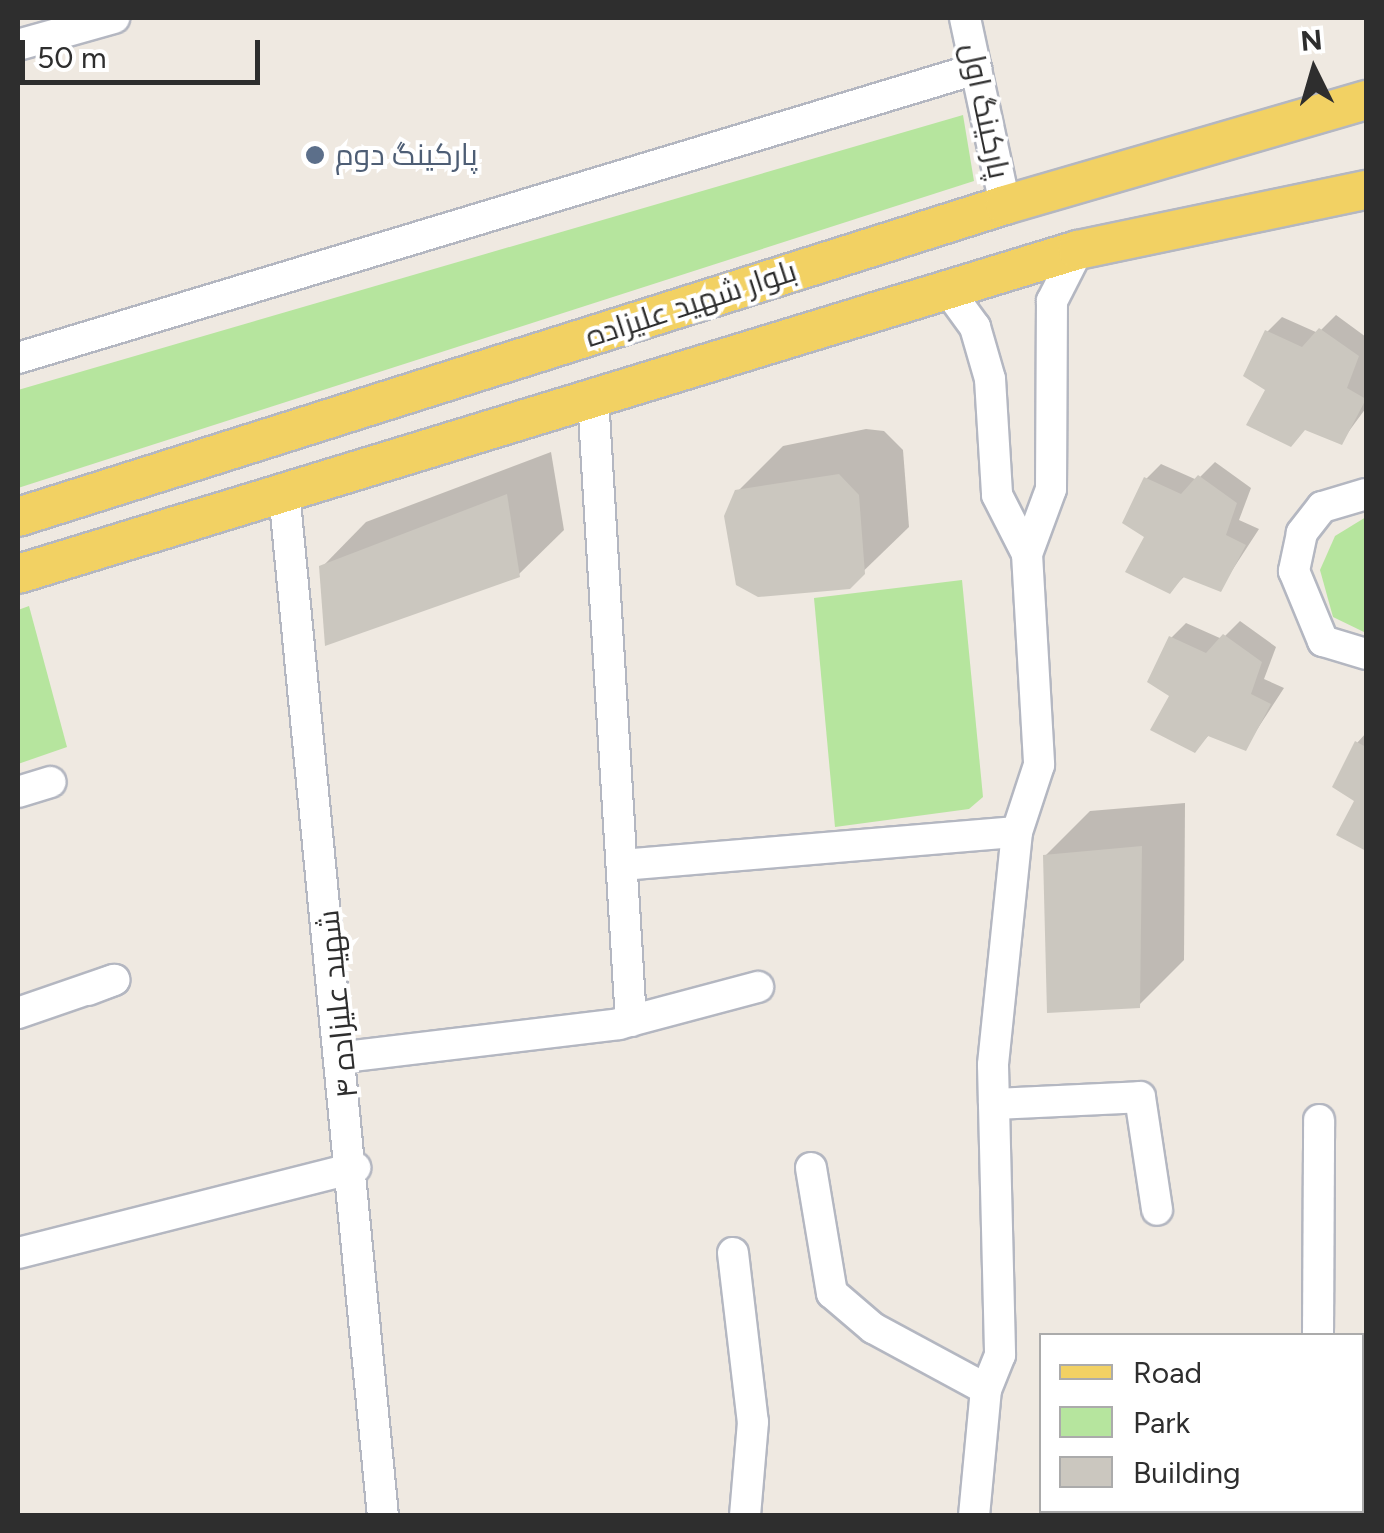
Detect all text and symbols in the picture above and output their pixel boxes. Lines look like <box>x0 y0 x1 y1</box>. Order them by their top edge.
scale bar <box>25 20 265 82</box>
north arrow <box>1264 20 1364 120</box>
text: N <box>1299 22 1324 58</box>
text: 50 m <box>37 39 106 76</box>
street label: پارکینگ اول <box>953 40 1017 182</box>
place label: پارکینگ دوم <box>335 137 478 173</box>
marker: پارکینگ دوم <box>304 144 326 166</box>
street label: بلوار شهید علیزاده <box>581 253 801 355</box>
street label: شهید علیزاده ۴ <box>310 908 366 1100</box>
legend <box>1039 1333 1364 1513</box>
text: Road <box>1133 1354 1202 1391</box>
text: Park <box>1133 1404 1190 1441</box>
text: Building <box>1133 1454 1241 1491</box>

